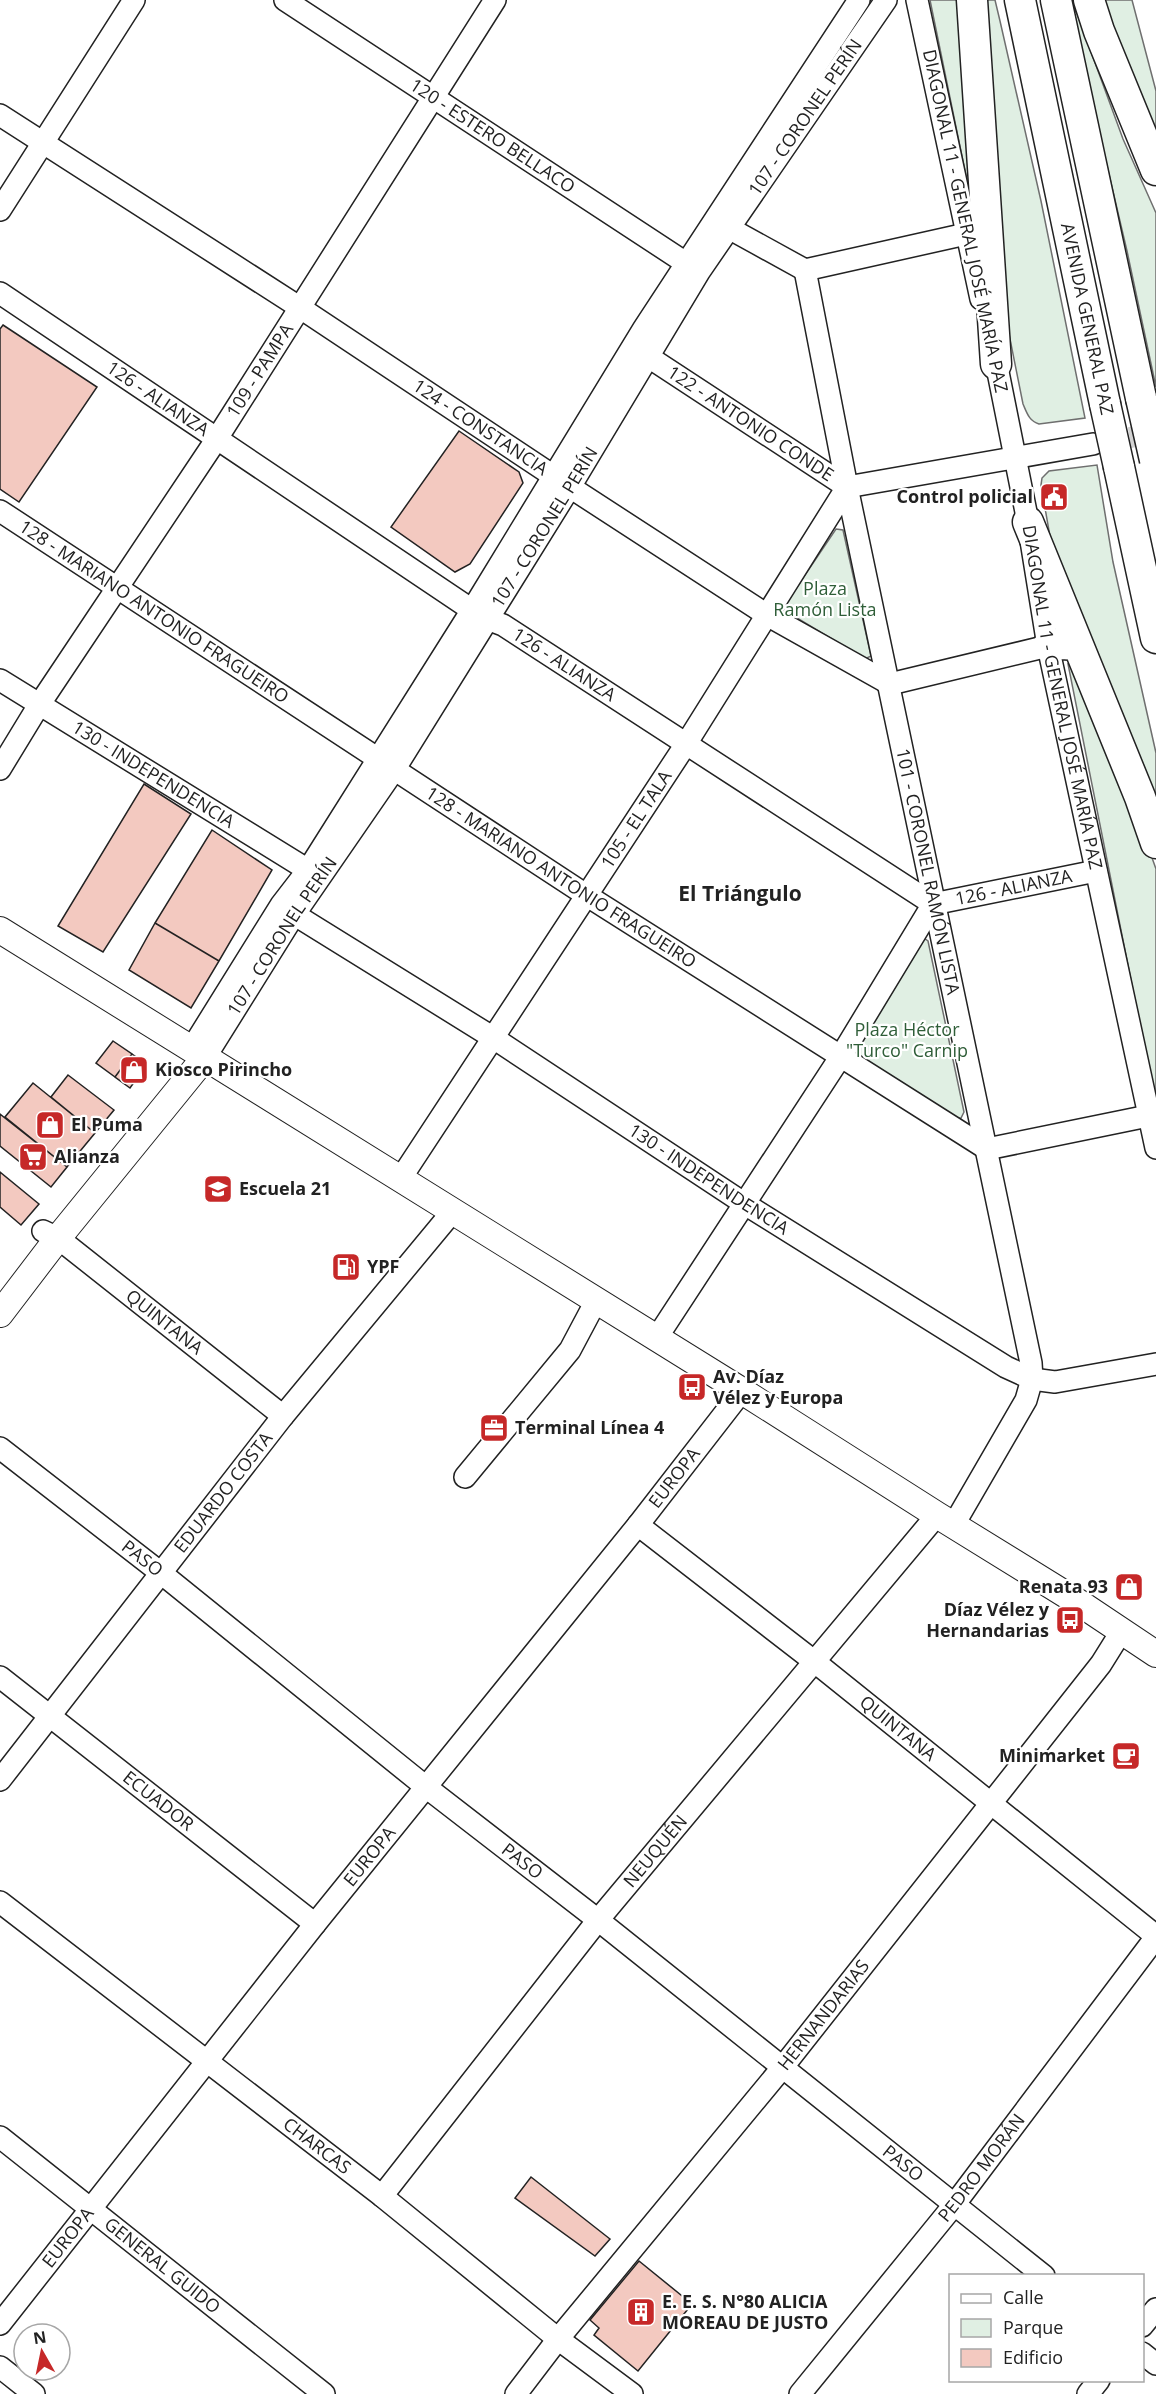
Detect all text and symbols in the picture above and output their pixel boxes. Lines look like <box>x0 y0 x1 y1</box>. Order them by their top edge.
street label: 107 - CORONEL PERÍN <box>742 34 867 200</box>
street label: DIAGONAL 11 - GENERAL JOSÉ MARÍA PAZ <box>918 47 1014 395</box>
street label: 120 - ESTERO BELLACO <box>406 72 580 198</box>
street label: AVENIDA GENERAL PAZ <box>1056 221 1120 417</box>
street label: 109 - PAMPA <box>221 318 298 421</box>
street label: 126 - ALIANZA <box>102 355 215 441</box>
street label: 122 - ANTONIO CONDE <box>663 360 839 486</box>
street label: 124 - CONSTANCIA <box>409 373 554 480</box>
street label: 107 - CORONEL PERÍN <box>485 442 602 612</box>
public building icon: Control policial <box>1038 481 1070 513</box>
place label: Control policial <box>897 484 1033 508</box>
street label: 128 - MARIANO ANTONIO FRAGUEIRO <box>15 514 294 708</box>
street label: DIAGONAL 11 - GENERAL JOSÉ MARÍA PAZ <box>1018 523 1109 871</box>
park label: Plaza Ramón Lista <box>773 576 877 621</box>
street label: 126 - ALIANZA <box>508 621 621 706</box>
street label: 130 - INDEPENDENCIA <box>68 714 240 833</box>
street label: 101 - CORONEL RAMÓN LISTA <box>891 746 966 997</box>
street label: 105 - EL TALA <box>595 765 677 872</box>
street label: 128 - MARIANO ANTONIO FRAGUEIRO <box>421 780 701 973</box>
street label: 107 - CORONEL PERÍN <box>221 851 342 1020</box>
street label: 126 - ALIANZA <box>953 863 1075 910</box>
district label: El Triángulo <box>678 879 802 907</box>
park label: Plaza Héctor "Turco" Carnip <box>846 1017 968 1062</box>
shop icon: Kiosco Pirincho <box>118 1054 150 1086</box>
place label: Kiosco Pirincho <box>155 1057 292 1081</box>
shop icon: El Puma <box>34 1109 66 1141</box>
place label: El Puma <box>71 1112 143 1136</box>
street label: 130 - INDEPENDENCIA <box>624 1118 794 1240</box>
supermarket icon: Alianza <box>17 1141 49 1173</box>
place label: Alianza <box>54 1144 120 1168</box>
school or university icon: Escuela 21 <box>202 1173 234 1205</box>
place label: Escuela 21 <box>239 1176 331 1200</box>
fuel station icon: YPF <box>330 1251 362 1283</box>
place label: YPF <box>367 1254 399 1278</box>
street label: QUINTANA <box>121 1283 209 1360</box>
place label: Av. Díaz Vélez y Europa <box>713 1364 843 1409</box>
bus stop icon: Av. Díaz Vélez y Europa <box>676 1371 708 1403</box>
office icon: Terminal Línea 4 <box>478 1412 510 1444</box>
place label: Terminal Línea 4 <box>515 1415 664 1439</box>
street label: EDUARDO COSTA <box>168 1426 278 1557</box>
street label: EUROPA <box>643 1442 705 1513</box>
street label: PASO <box>117 1534 168 1581</box>
shop icon: Renata 93 <box>1113 1571 1145 1603</box>
place label: Renata 93 <box>1019 1574 1108 1598</box>
place label: Díaz Vélez y Hernandarias <box>926 1597 1050 1642</box>
bus stop icon: Díaz Vélez y Hernandarias <box>1054 1604 1086 1636</box>
street label: QUINTANA <box>855 1690 942 1766</box>
cafe icon: Minimarket <box>1110 1740 1142 1772</box>
place label: Minimarket <box>999 1743 1105 1767</box>
street label: ECUADOR <box>118 1765 199 1836</box>
street label: NEUQUÉN <box>617 1809 692 1892</box>
street label: EUROPA <box>337 1820 401 1891</box>
street label: PASO <box>497 1837 548 1884</box>
street label: HERNANDARIAS <box>772 1954 874 2075</box>
street label: PEDRO MORÁN <box>932 2108 1030 2227</box>
street label: CHARCAS <box>279 2111 357 2179</box>
street label: PASO <box>878 2139 929 2186</box>
street label: EUROPA <box>36 2201 99 2272</box>
street label: GENERAL GUIDO <box>100 2211 226 2318</box>
legend <box>949 2274 1144 2382</box>
text: Calle <box>1003 2285 1044 2309</box>
place label: E. E. S. N°80 ALICIA MOREAU DE JUSTO <box>662 2289 828 2334</box>
building icon: E. E. S. N°80 ALICIA MOREAU DE JUSTO <box>625 2296 657 2328</box>
text: Parque <box>1003 2315 1063 2339</box>
north arrow <box>12 2322 72 2382</box>
text: N <box>32 2325 48 2349</box>
text: Edificio <box>1003 2345 1063 2369</box>

